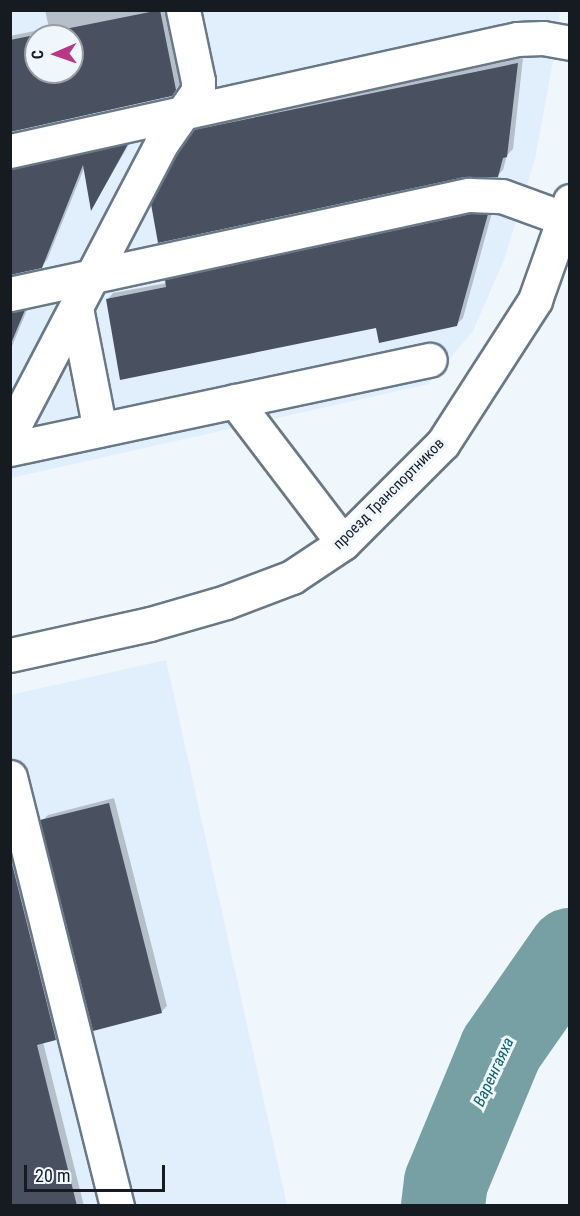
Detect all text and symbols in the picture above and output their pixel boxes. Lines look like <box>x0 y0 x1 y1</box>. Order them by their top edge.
north arrow <box>24 24 84 84</box>
text: С <box>28 50 47 59</box>
street label: проезд Транспортников <box>330 435 448 553</box>
water label: Варенгаяха <box>470 1035 518 1109</box>
scale bar <box>27 1153 168 1191</box>
text: 20 m <box>35 1165 70 1186</box>

